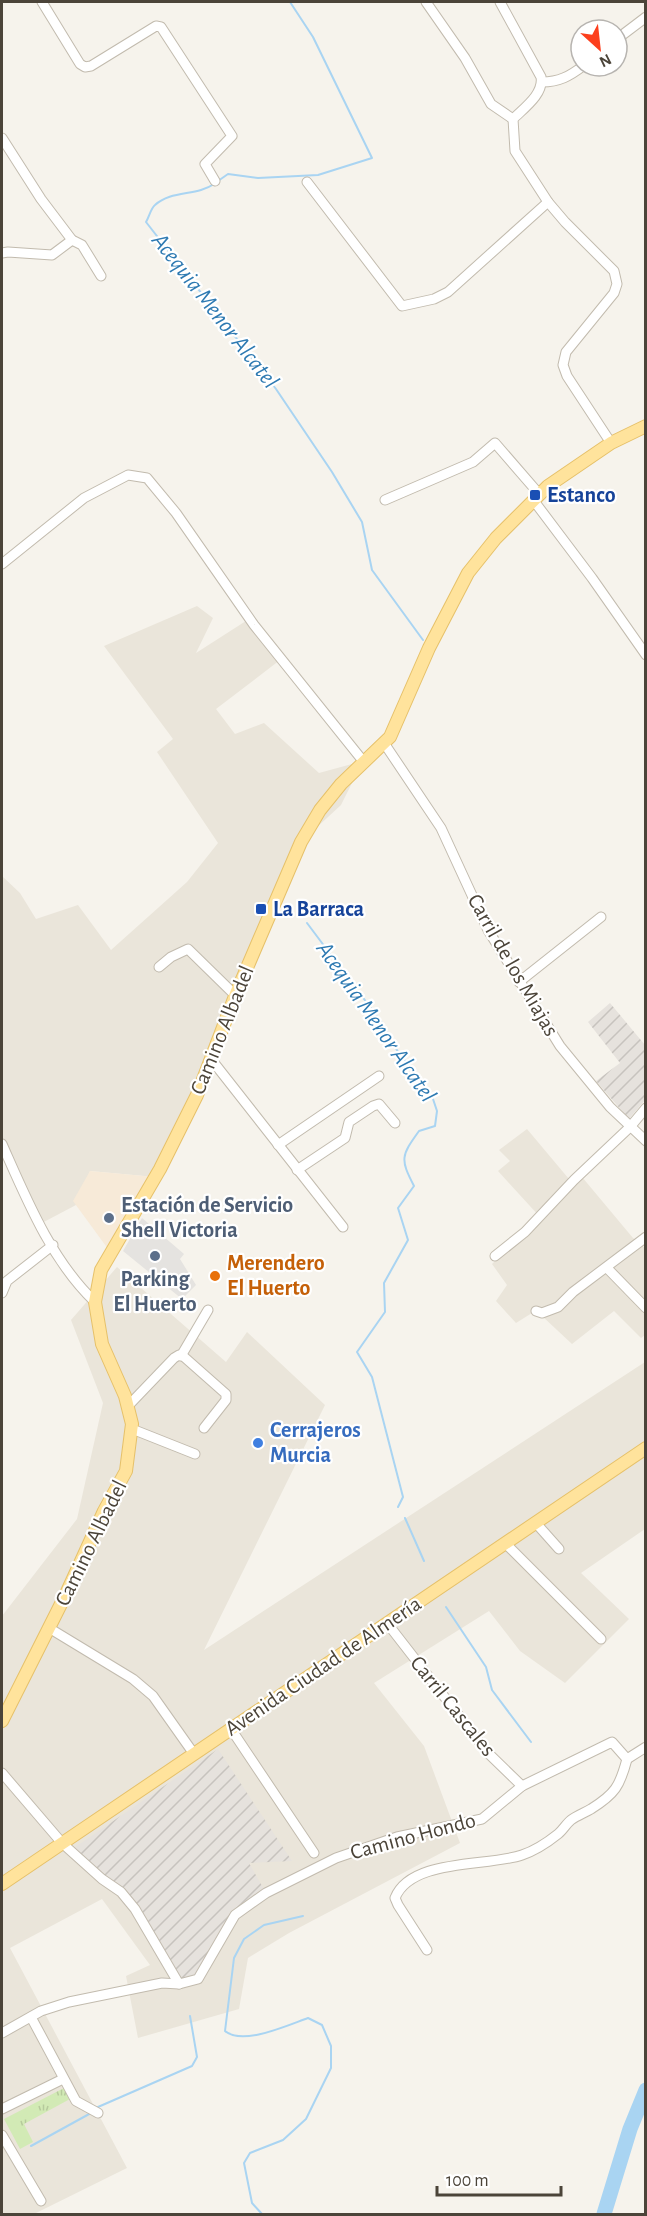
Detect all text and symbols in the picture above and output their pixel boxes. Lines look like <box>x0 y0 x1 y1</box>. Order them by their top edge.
north arrow <box>569 18 629 78</box>
text: N <box>597 51 614 70</box>
water label: Acequia Menor Alcatel <box>146 228 283 393</box>
place label: Estanco <box>547 484 616 506</box>
marker: Estanco <box>528 488 542 502</box>
street label: Carril de los Miajas <box>463 890 563 1040</box>
place label: La Barraca <box>273 898 365 920</box>
marker: La Barraca <box>254 902 268 916</box>
water label: Acequia Menor Alcatel <box>311 936 440 1107</box>
street label: Camino Albadel <box>186 963 258 1097</box>
place label: Estación de Servicio Shell Victoria <box>121 1194 293 1241</box>
marker: Estación de Servicio Shell Victoria <box>102 1211 116 1225</box>
marker: Parking El Huerto <box>148 1249 162 1263</box>
place label: Merendero El Huerto <box>227 1252 325 1299</box>
place label: Parking El Huerto <box>113 1268 197 1315</box>
marker: Merendero El Huerto <box>208 1269 222 1283</box>
place label: Cerrajeros Murcia <box>270 1419 361 1466</box>
marker: Cerrajeros Murcia <box>251 1436 265 1450</box>
street label: Camino Albadel <box>51 1477 131 1609</box>
street label: Avenida Ciudad de Almería <box>221 1592 425 1740</box>
street label: Carril Cascales <box>406 1652 500 1760</box>
street label: Camino Hondo <box>348 1809 478 1863</box>
scale bar <box>437 2159 562 2197</box>
text: 100 m <box>446 2172 489 2190</box>

